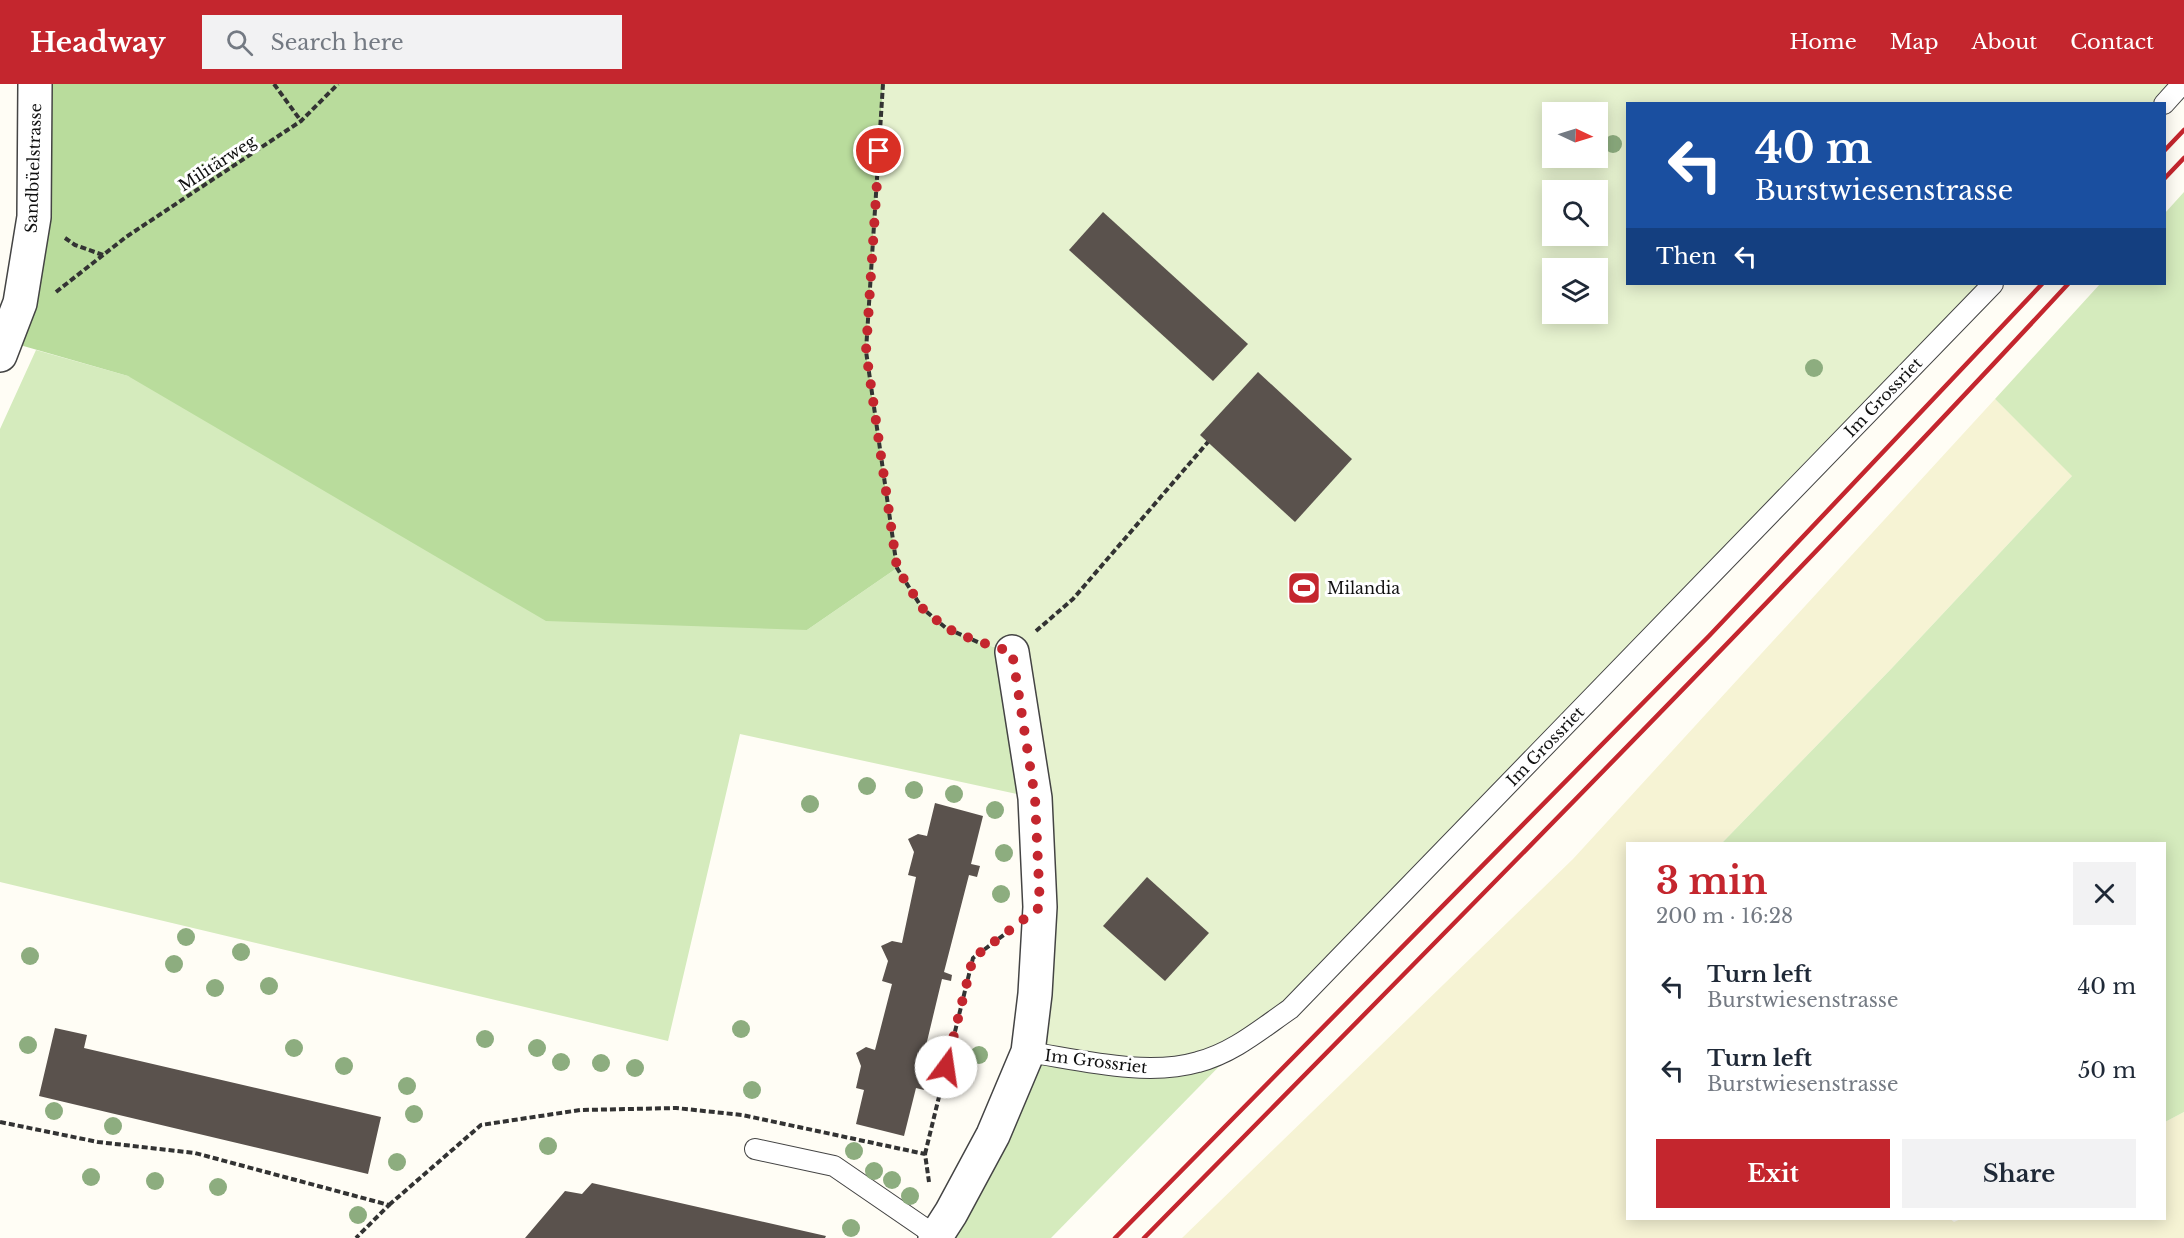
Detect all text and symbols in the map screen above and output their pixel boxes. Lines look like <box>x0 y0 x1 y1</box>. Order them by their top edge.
search box <box>202 15 622 69</box>
text: Headway <box>30 25 166 60</box>
icon: search <box>223 26 256 59</box>
text: Search here <box>271 29 404 56</box>
text: Home <box>1790 29 1857 55</box>
text: Map <box>1890 29 1938 55</box>
text: About <box>1971 29 2037 55</box>
text: Contact <box>2070 29 2154 55</box>
north arrow <box>1542 102 1608 168</box>
map controls <box>1542 102 1608 324</box>
street label: Sandbüelstrasse <box>21 103 45 233</box>
text: 40 m <box>1755 122 1872 174</box>
pin <box>853 125 904 176</box>
icon: left <box>1656 126 1734 204</box>
street label: Militärweg <box>175 130 260 195</box>
icon: arrive <box>862 134 895 167</box>
text: Burstwiesenstrasse <box>1755 174 2013 207</box>
button: search <box>1542 180 1608 246</box>
icon: left <box>1729 240 1762 273</box>
text: Then <box>1656 243 1717 270</box>
button: layers <box>1542 258 1608 324</box>
street label: Im Grossriet <box>1840 353 1926 441</box>
sports icon: Milandia <box>1286 570 1322 606</box>
place label: Milandia <box>1327 578 1400 598</box>
street label: Im Grossriet <box>1502 702 1588 790</box>
text: 3 min <box>1656 859 1768 904</box>
button: close <box>2073 862 2136 925</box>
text: 200 m · 16:28 <box>1656 904 1793 928</box>
text: Turn left <box>1707 961 1812 988</box>
icon: left <box>1656 970 1689 1003</box>
text: 40 m <box>2078 973 2136 1000</box>
text: Burstwiesenstrasse <box>1707 988 1898 1012</box>
position arrow <box>914 1035 978 1099</box>
street label: Im Grossriet <box>1044 1045 1148 1077</box>
text: Turn left <box>1707 1045 1812 1072</box>
icon: left <box>1656 1054 1689 1087</box>
text: 50 m <box>2078 1057 2136 1084</box>
text: Burstwiesenstrasse <box>1707 1072 1898 1096</box>
button: Exit <box>1656 1139 1890 1208</box>
button: Share <box>1902 1139 2136 1208</box>

